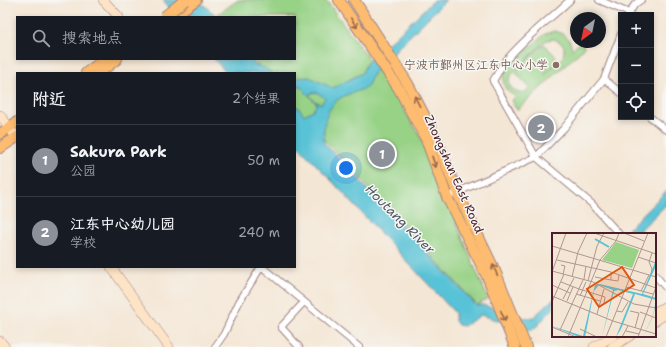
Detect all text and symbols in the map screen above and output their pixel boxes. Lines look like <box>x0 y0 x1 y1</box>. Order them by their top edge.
north arrow <box>570 12 606 48</box>
map controls <box>618 12 654 120</box>
button: + <box>618 12 654 48</box>
search box <box>16 16 296 60</box>
one-way arrow <box>351 17 359 29</box>
icon: search <box>30 27 52 49</box>
text: 搜索地点 <box>62 28 122 48</box>
button: − <box>618 48 654 84</box>
place label: 宁波市鄞州区江东中心小学 <box>404 57 548 73</box>
marker: 宁波市鄞州区江东中心小学 <box>551 60 561 70</box>
button: locate <box>618 84 654 120</box>
text: 附近 <box>32 88 66 110</box>
text: 2个结果 <box>232 90 280 107</box>
one-way arrow <box>413 95 420 107</box>
street label: Zhongshan East Road <box>421 112 488 236</box>
pin: 2 <box>528 113 554 143</box>
pin: 1 <box>369 139 395 169</box>
text: Sakura Park <box>70 142 167 162</box>
text: 1 <box>42 152 48 169</box>
text: 50 m <box>247 152 280 169</box>
one-way arrow <box>431 156 439 168</box>
your location <box>336 158 356 178</box>
text: 公园 <box>70 162 96 179</box>
water label: Houtang River <box>362 181 439 258</box>
text: 江东中心幼儿园 <box>70 214 175 234</box>
text: 2 <box>40 224 50 241</box>
text: 240 m <box>238 224 280 241</box>
inset map <box>552 233 656 337</box>
text: 学校 <box>70 234 96 251</box>
one-way arrow <box>490 264 498 276</box>
one-way arrow <box>500 310 507 322</box>

